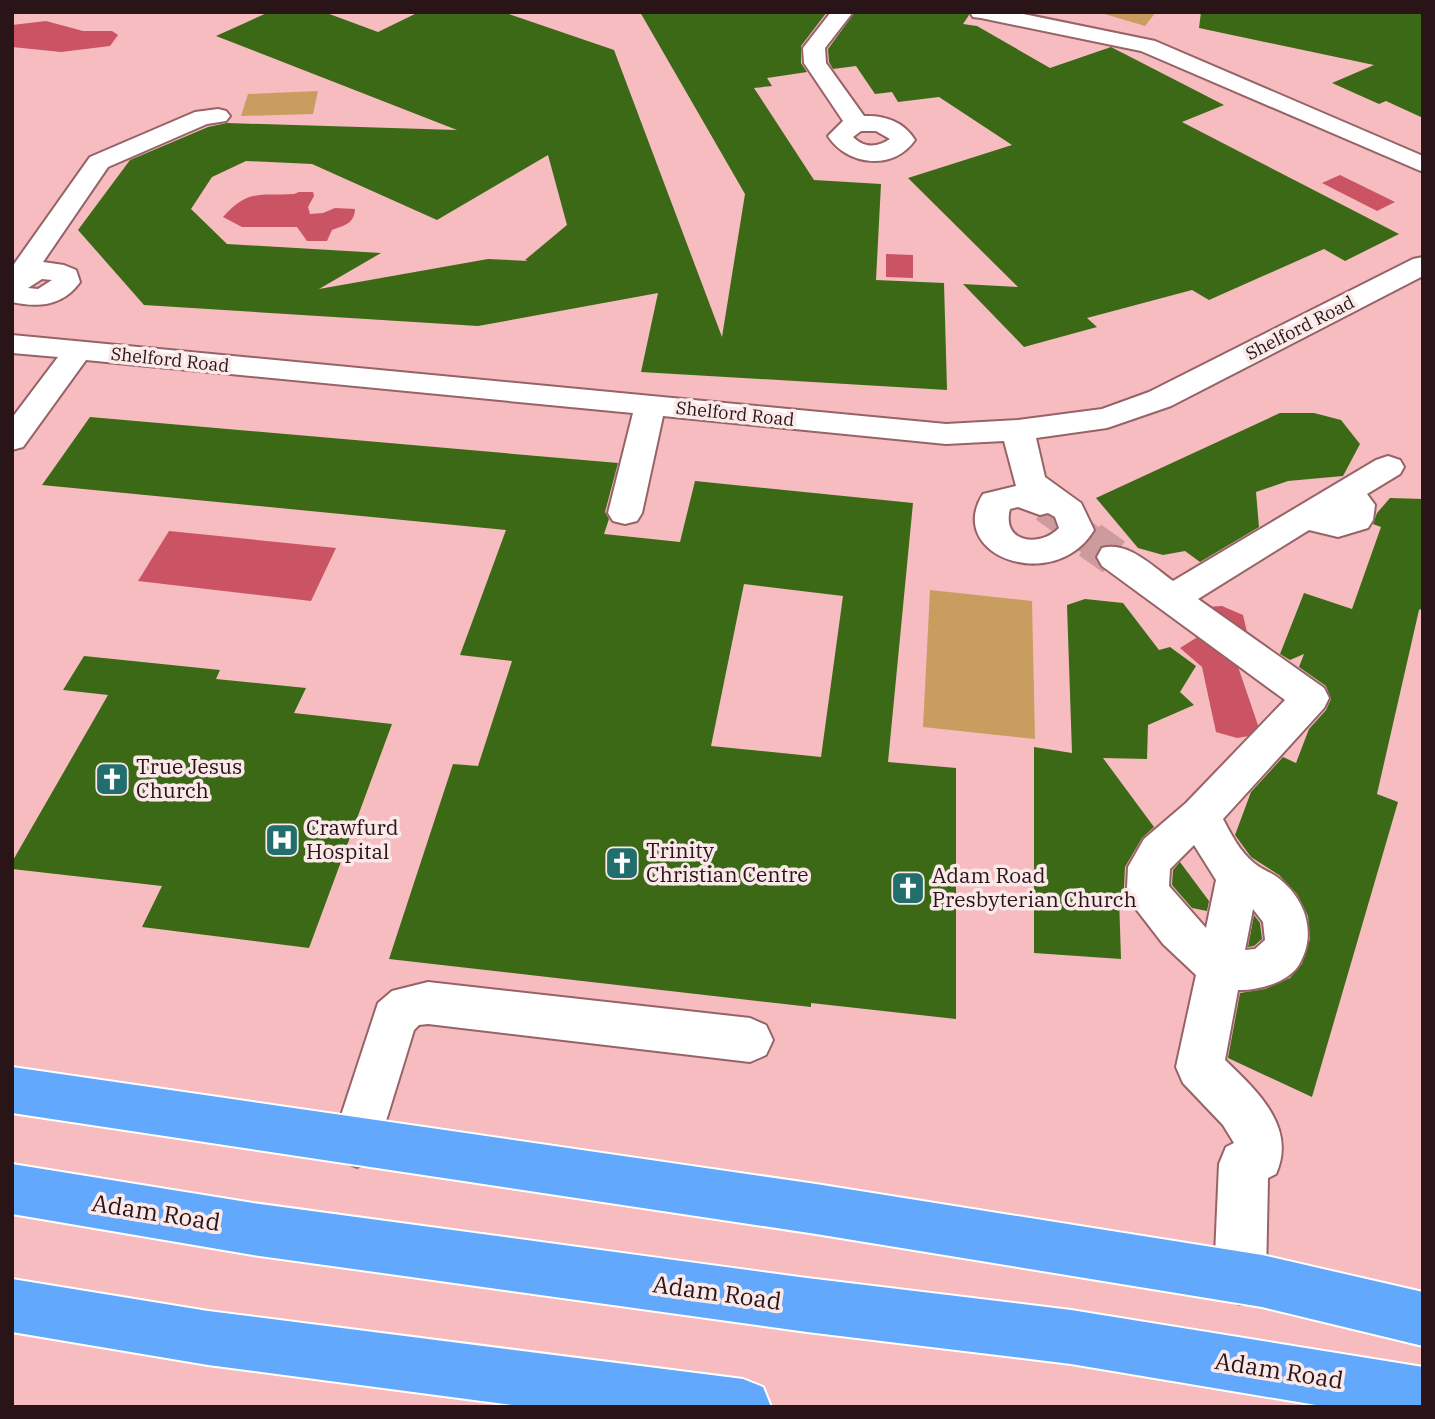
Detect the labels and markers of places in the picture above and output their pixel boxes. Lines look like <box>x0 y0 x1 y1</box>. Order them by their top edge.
place label: True Jesus Church <box>136 752 242 804</box>
church icon: True Jesus Church <box>93 760 131 798</box>
place label: Crawfurd Hospital <box>306 813 399 865</box>
hospital icon: Crawfurd Hospital <box>263 821 301 859</box>
place label: Trinity Christian Centre <box>646 836 809 888</box>
church icon: Trinity Christian Centre <box>603 844 641 882</box>
place label: Adam Road Presbyterian Church <box>932 861 1137 913</box>
church icon: Adam Road Presbyterian Church <box>889 869 927 907</box>

